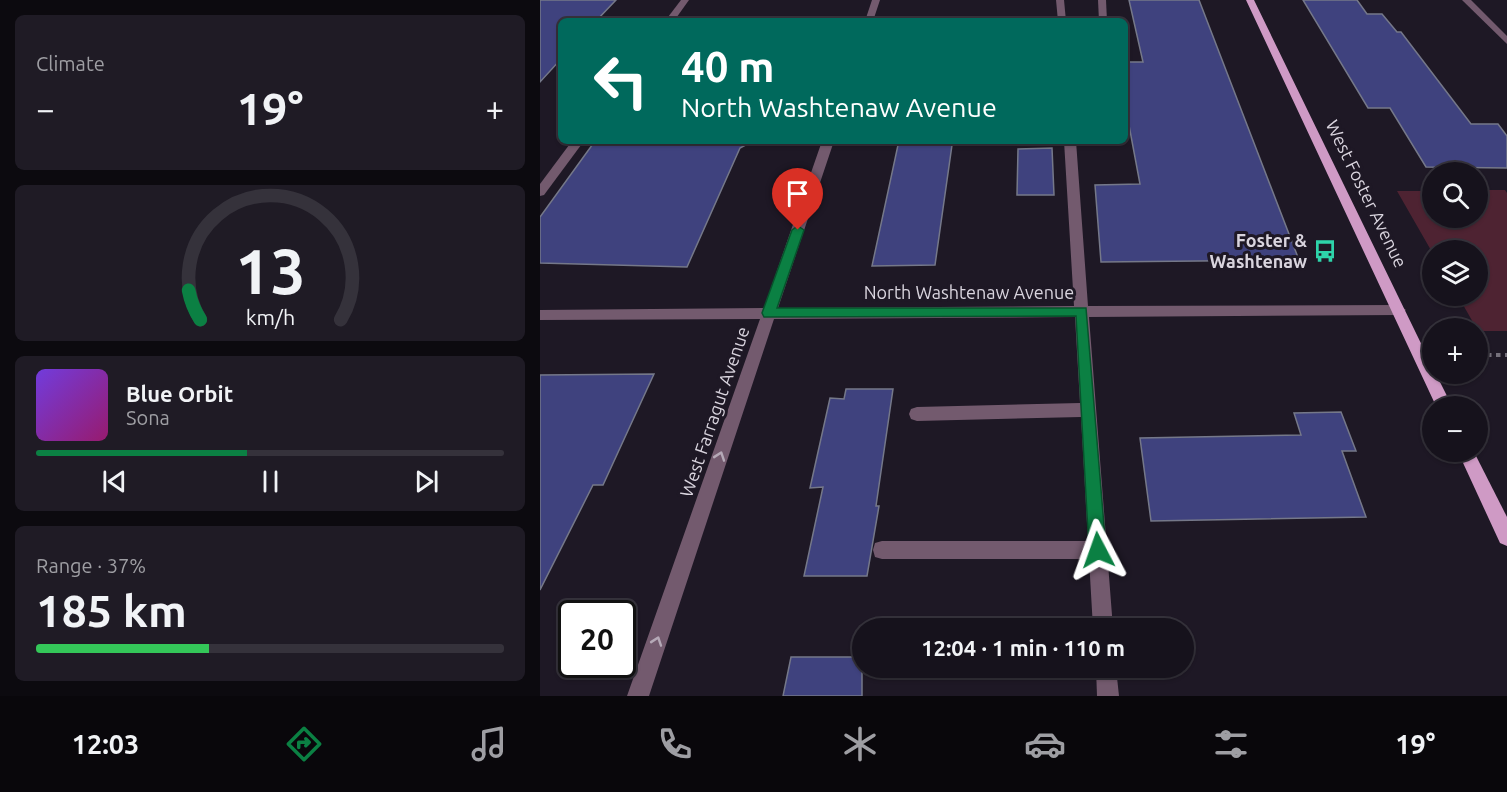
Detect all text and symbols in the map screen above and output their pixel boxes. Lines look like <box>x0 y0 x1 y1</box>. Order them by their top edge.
icon: left <box>582 42 660 120</box>
text: 40 m <box>681 43 775 90</box>
text: Climate <box>36 52 105 75</box>
text: 19° <box>237 83 303 134</box>
text: − <box>36 90 55 127</box>
text: + <box>485 90 504 127</box>
text: North Washtenaw Avenue <box>681 92 997 122</box>
street label: West Foster Avenue <box>1322 117 1411 271</box>
map controls <box>1422 162 1488 462</box>
button: search <box>1422 162 1488 228</box>
pin <box>772 168 823 230</box>
icon: arrive <box>781 177 814 210</box>
place label: Foster & Washtenaw <box>1210 230 1308 271</box>
text: 13 <box>235 236 305 306</box>
bus stop icon: Foster & Washtenaw <box>1312 238 1338 264</box>
button: layers <box>1422 240 1488 306</box>
street label: North Washtenaw Avenue <box>864 282 1074 302</box>
text: km/h <box>245 305 295 329</box>
button: + <box>1422 318 1488 384</box>
street label: West Farragut Avenue <box>676 324 753 499</box>
text: Blue Orbit <box>126 381 233 406</box>
button: − <box>1422 396 1488 462</box>
text: Sona <box>126 406 170 429</box>
one-way arrow <box>713 451 726 462</box>
icon: previous <box>98 465 131 498</box>
icon: pause <box>254 465 287 498</box>
icon: next <box>410 465 443 498</box>
position arrow <box>1066 518 1130 582</box>
text: Range · 37% <box>36 554 146 577</box>
text: 185 km <box>36 585 187 636</box>
speed limit sign: 20 <box>558 600 636 678</box>
text: 12:04 · 1 min · 110 m <box>921 635 1125 660</box>
one-way arrow <box>650 636 663 647</box>
icon: directions <box>283 723 325 765</box>
icon: music <box>468 723 510 765</box>
icon: phone <box>654 723 696 765</box>
icon: climate <box>839 723 881 765</box>
icon: car <box>1024 723 1066 765</box>
icon: filters <box>1210 723 1252 765</box>
text: 12:03 <box>72 729 139 759</box>
text: 19° <box>1395 729 1435 759</box>

